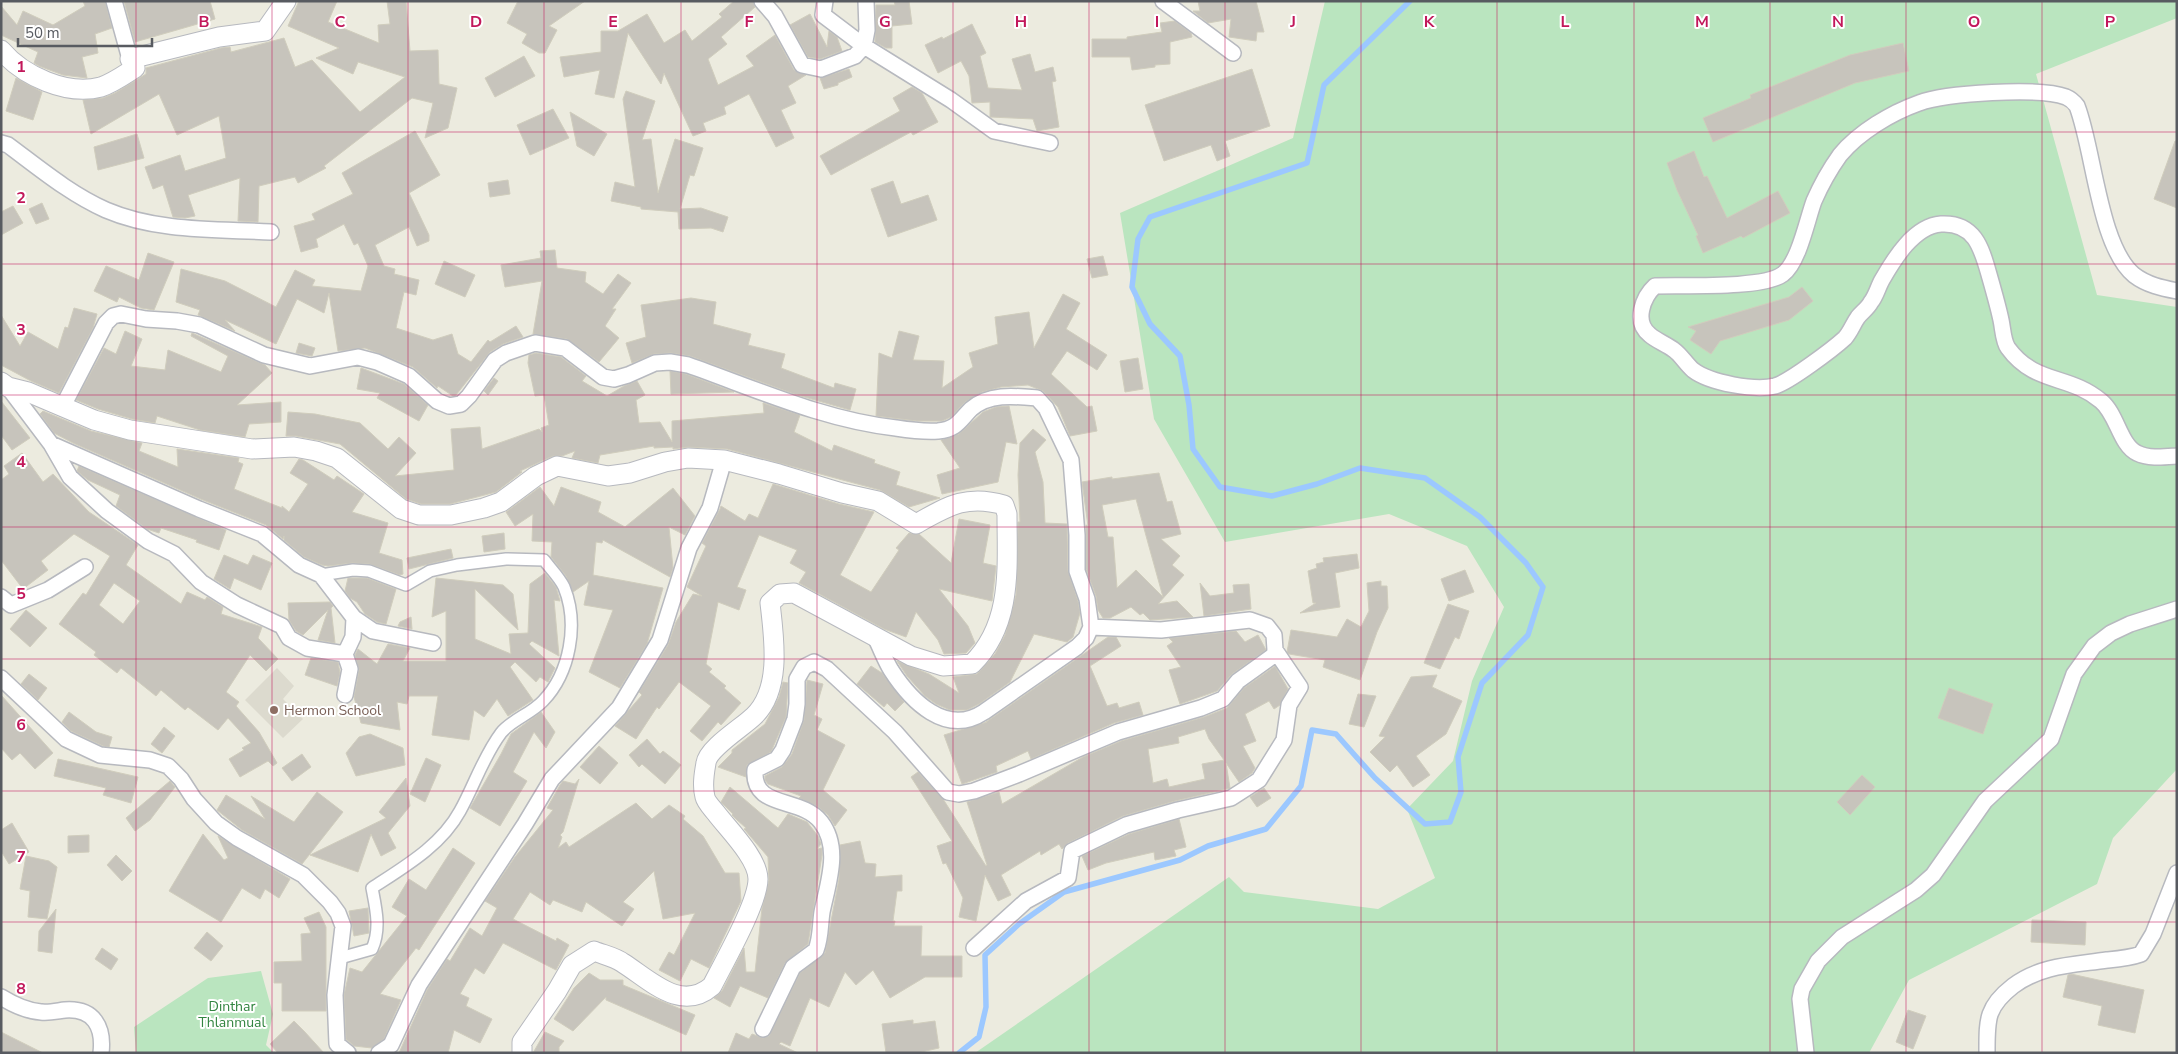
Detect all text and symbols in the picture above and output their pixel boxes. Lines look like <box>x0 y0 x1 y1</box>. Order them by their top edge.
text: B <box>198 11 210 33</box>
text: C <box>335 11 346 33</box>
text: D <box>470 11 482 33</box>
text: E <box>608 11 618 33</box>
text: F <box>745 11 754 33</box>
text: G <box>879 11 891 33</box>
text: H <box>1015 11 1027 33</box>
text: I <box>1155 11 1159 33</box>
text: J <box>1289 11 1296 33</box>
text: K <box>1424 11 1436 33</box>
text: L <box>1561 11 1570 33</box>
text: M <box>1695 11 1709 33</box>
text: N <box>1832 11 1844 33</box>
text: O <box>1968 11 1980 33</box>
text: P <box>2105 11 2115 33</box>
scale bar <box>18 15 151 47</box>
text: 50 m <box>25 23 60 43</box>
text: 1 <box>16 56 26 78</box>
text: 2 <box>16 187 26 209</box>
text: 3 <box>16 319 26 341</box>
text: 4 <box>16 451 26 473</box>
text: 5 <box>16 583 26 605</box>
place label: Hermon School <box>284 701 382 720</box>
marker: Hermon School <box>268 704 280 716</box>
text: 6 <box>16 714 26 736</box>
text: 7 <box>16 846 26 868</box>
text: 8 <box>16 978 26 1000</box>
park label: Dinthar Thlanmual <box>198 997 266 1032</box>

